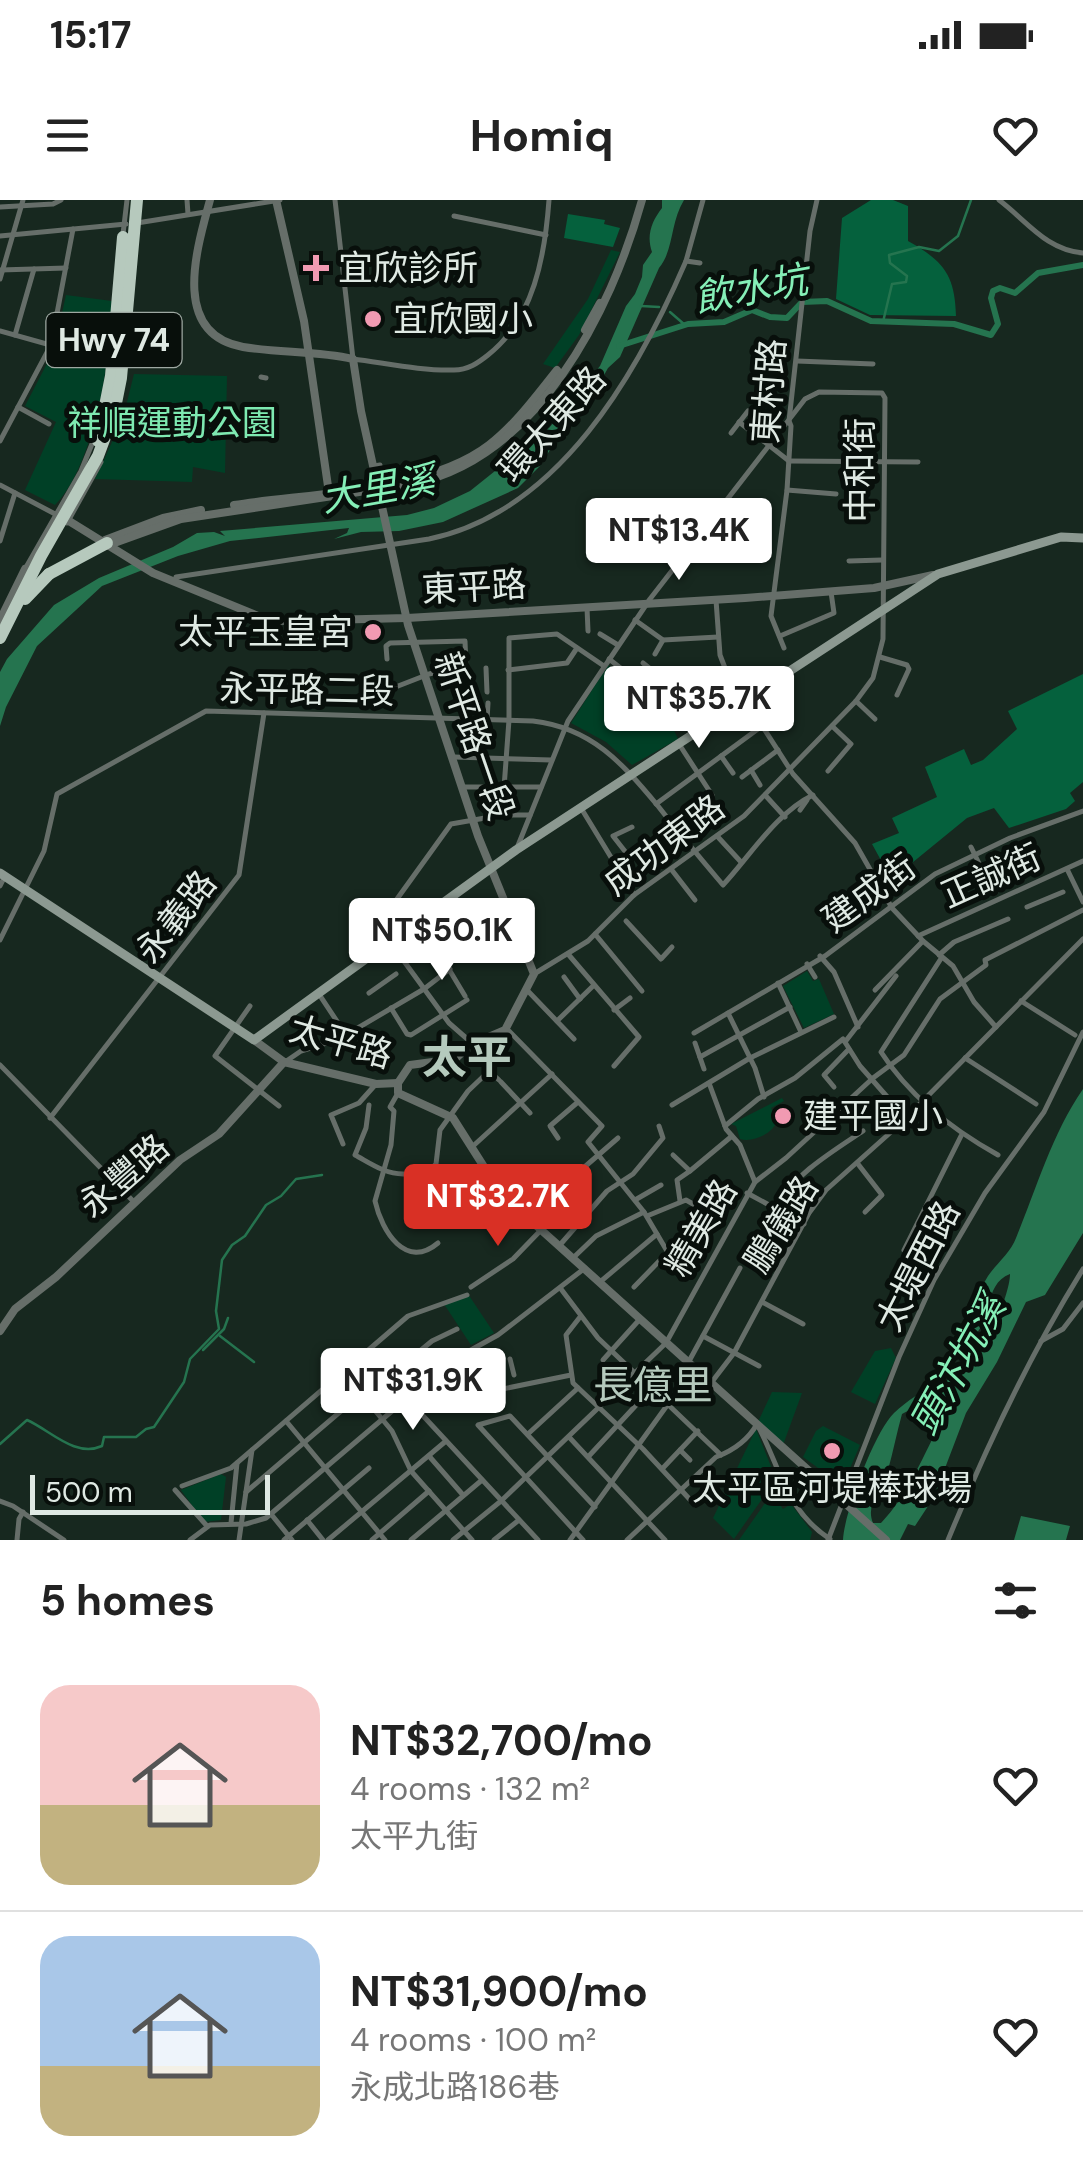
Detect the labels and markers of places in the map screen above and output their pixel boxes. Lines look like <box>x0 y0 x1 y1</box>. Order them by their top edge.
place label: 宜欣診所 <box>338 245 478 291</box>
marker: 宜欣診所 <box>303 255 329 281</box>
place label: 宜欣國小 <box>393 296 533 342</box>
marker: 宜欣國小 <box>362 308 384 330</box>
pin: NT$13.4K <box>576 498 782 583</box>
place label: 太平玉皇宮 <box>178 609 353 655</box>
marker: 太平玉皇宮 <box>362 621 384 643</box>
pin: NT$35.7K <box>596 666 802 751</box>
pin: NT$50.1K <box>339 898 545 983</box>
place label: 建平國小 <box>803 1093 943 1139</box>
marker: 建平國小 <box>772 1105 794 1127</box>
pin: NT$32.7K <box>395 1164 601 1249</box>
pin: NT$31.9K <box>310 1348 516 1433</box>
marker: 太平區河堤棒球場 <box>821 1440 843 1462</box>
place label: 太平區河堤棒球場 <box>692 1465 972 1511</box>

